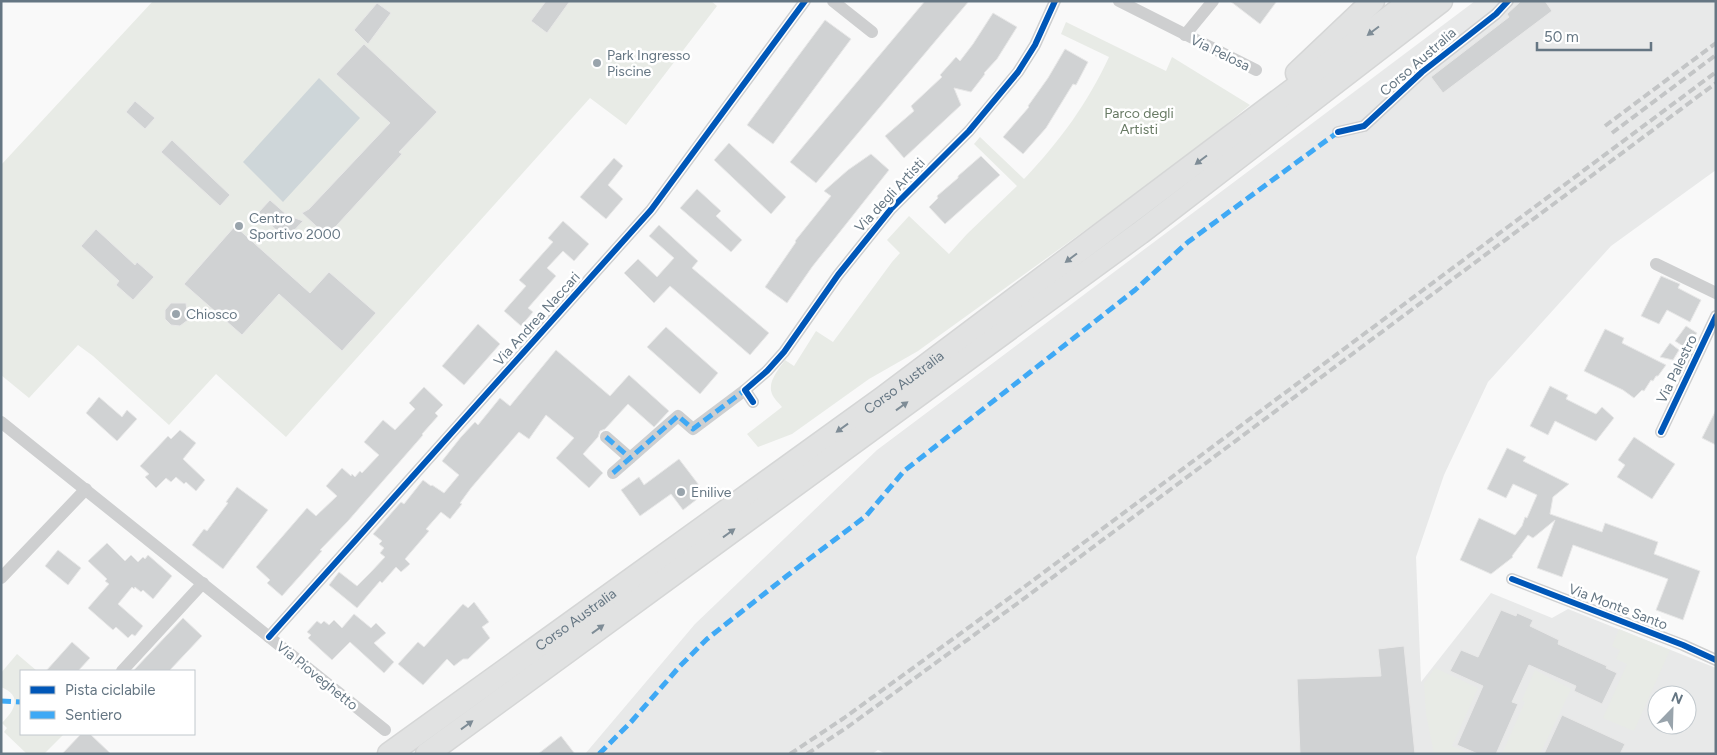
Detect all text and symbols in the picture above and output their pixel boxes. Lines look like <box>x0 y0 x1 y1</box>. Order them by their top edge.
scale bar <box>1537 20 1651 52</box>
street label: Corso Australia <box>1376 24 1460 100</box>
one-way arrow <box>1366 26 1380 36</box>
text: 50 m <box>1544 28 1579 46</box>
street label: Via Pelosa <box>1187 31 1253 75</box>
place label: Park Ingresso Piscine <box>607 47 690 80</box>
marker: Park Ingresso Piscine <box>591 57 603 69</box>
park label: Parco degli Artisti <box>1104 105 1174 138</box>
street label: Via degli Artisti <box>851 154 929 236</box>
one-way arrow <box>1194 155 1208 165</box>
place label: Centro Sportivo 2000 <box>249 210 341 243</box>
marker: Centro Sportivo 2000 <box>233 220 245 232</box>
one-way arrow <box>1065 252 1078 263</box>
street label: Via Andrea Naccari <box>490 269 584 369</box>
place label: Chiosco <box>186 306 238 323</box>
marker: Chiosco <box>170 308 182 320</box>
street label: Via Palestro <box>1653 332 1701 406</box>
street label: Corso Australia <box>860 347 947 418</box>
one-way arrow <box>896 401 909 411</box>
one-way arrow <box>835 423 849 433</box>
place label: Enilive <box>691 484 732 501</box>
marker: Enilive <box>675 486 687 498</box>
one-way arrow <box>722 528 736 538</box>
street label: Via Monte Santo <box>1566 580 1670 634</box>
street label: Corso Australia <box>532 585 619 654</box>
one-way arrow <box>591 624 605 634</box>
street label: Via Pioveghetto <box>273 638 361 714</box>
legend <box>20 670 195 735</box>
text: Pista ciclabile <box>65 681 156 699</box>
north arrow <box>1647 685 1697 735</box>
text: N <box>1669 689 1685 708</box>
text: Sentiero <box>65 706 122 724</box>
one-way arrow <box>460 720 474 730</box>

